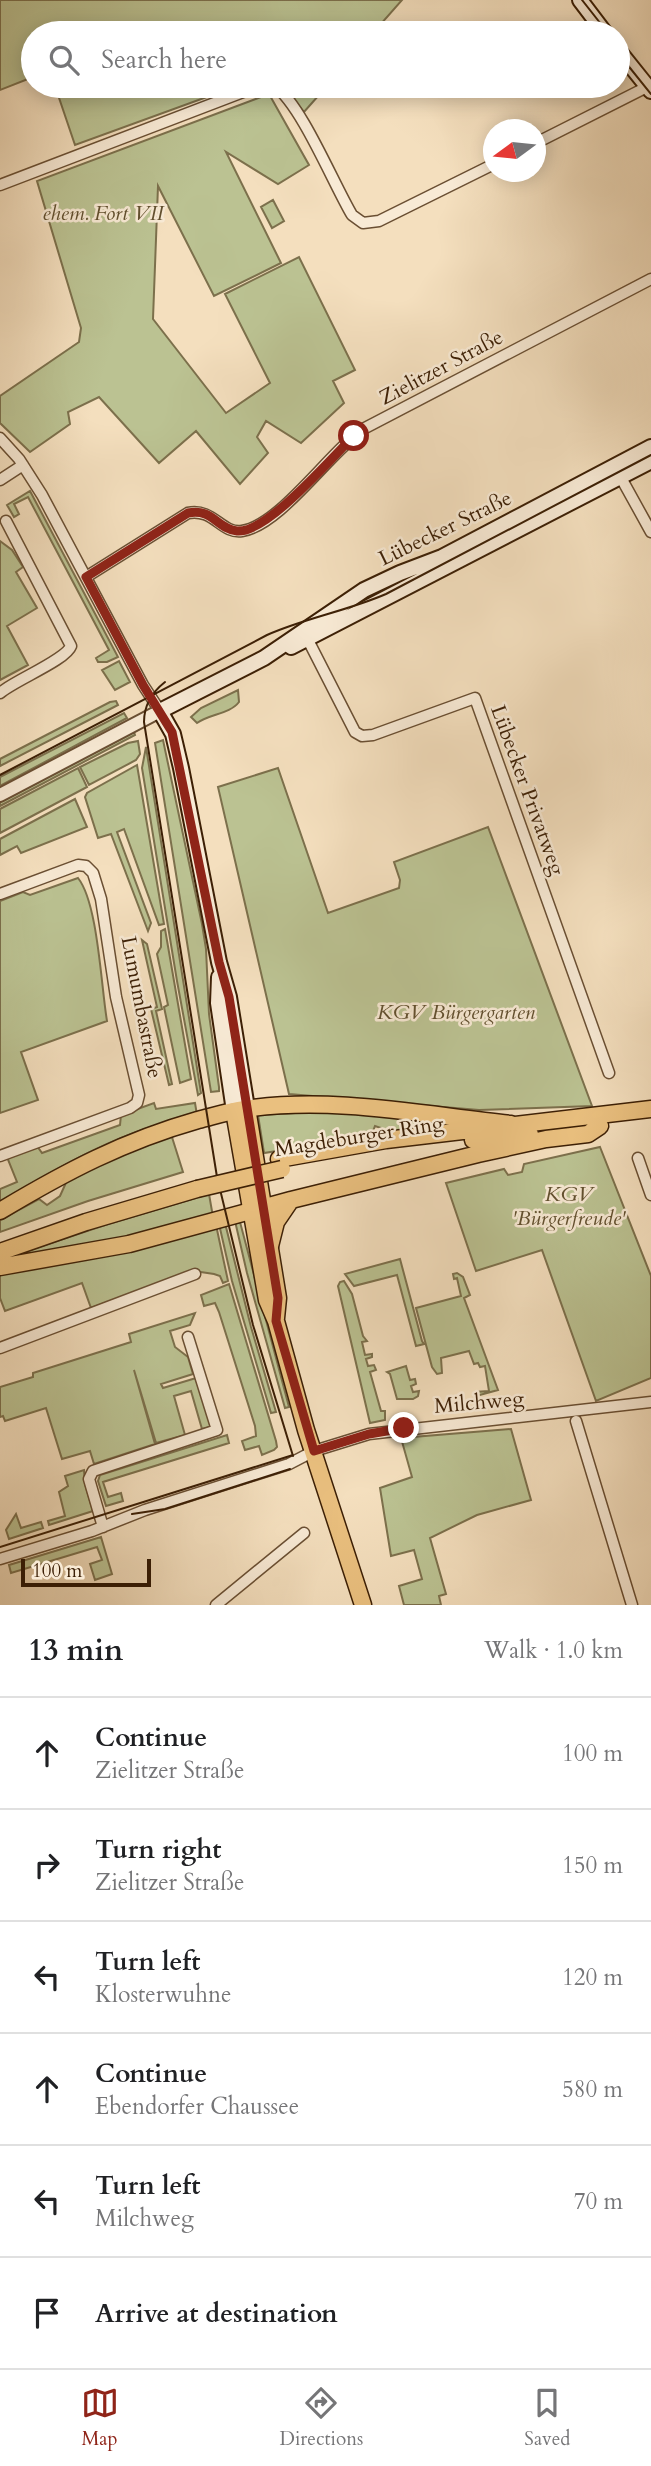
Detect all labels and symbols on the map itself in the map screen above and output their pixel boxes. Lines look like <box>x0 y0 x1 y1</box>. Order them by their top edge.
north arrow <box>483 119 546 182</box>
park label: ehem. Fort VII <box>43 199 166 228</box>
street label: Zielitzer Straße <box>374 323 508 412</box>
route start <box>338 420 369 451</box>
street label: Lübecker Straße <box>374 484 517 573</box>
street label: Lübecker Privatweg <box>483 701 572 879</box>
street label: Lumumbastraße <box>114 934 169 1081</box>
park label: KGV Bürgergarten <box>377 998 536 1027</box>
street label: Magdeburger Ring <box>273 1109 446 1164</box>
park label: KGV 'Bürgerfreude' <box>512 1180 626 1233</box>
street label: Milchweg <box>433 1384 525 1421</box>
route end <box>388 1412 419 1443</box>
scale bar <box>21 1556 150 1588</box>

